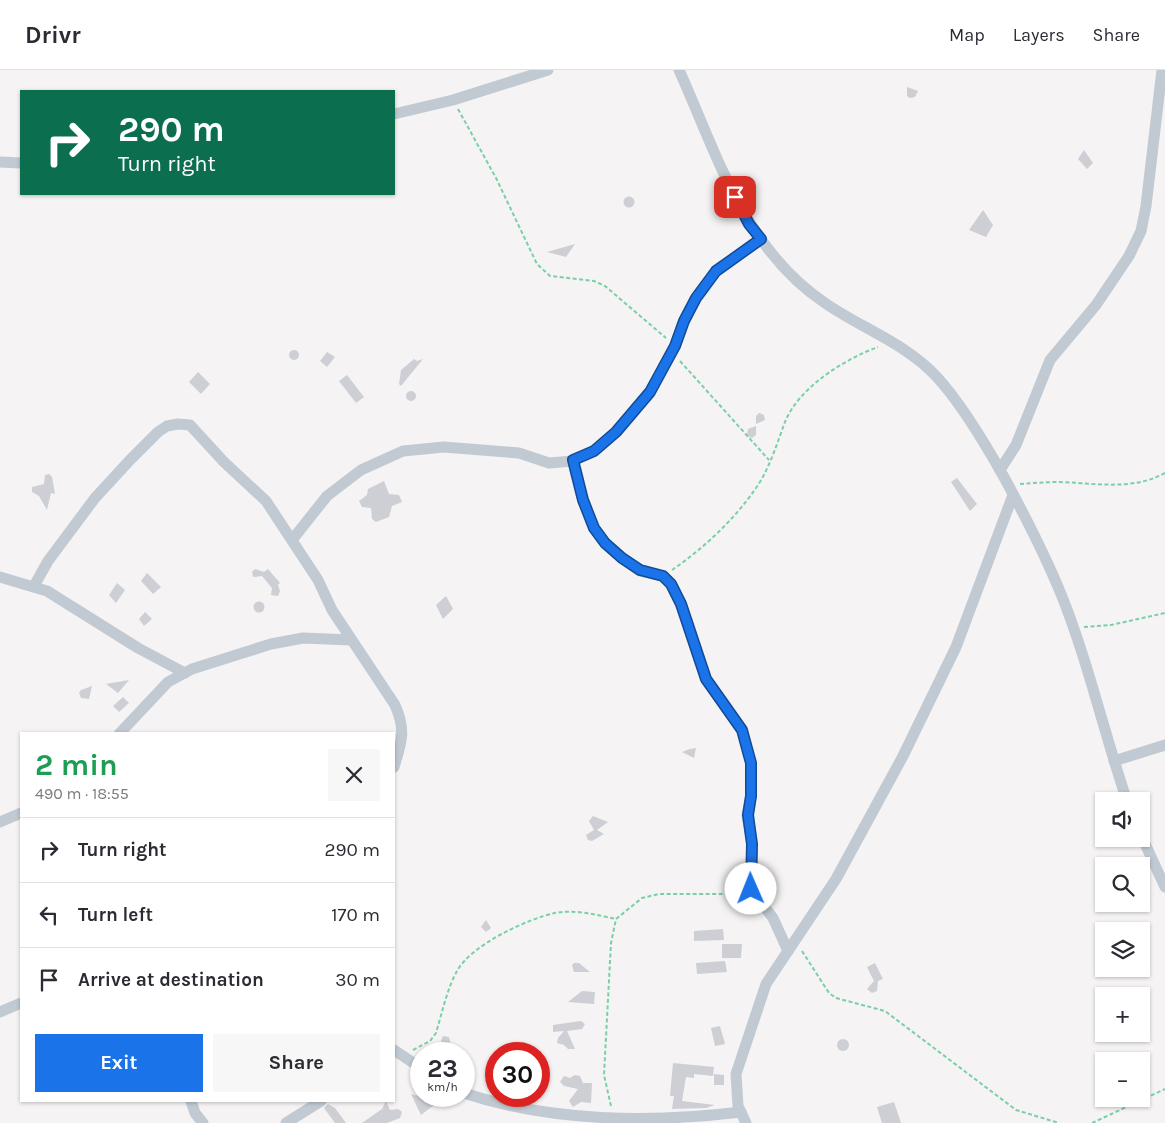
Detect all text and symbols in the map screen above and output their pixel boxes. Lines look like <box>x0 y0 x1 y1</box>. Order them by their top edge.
text: Drivr <box>25 21 81 49</box>
text: Map <box>949 24 985 46</box>
text: Layers <box>1013 24 1065 46</box>
text: Share <box>1093 24 1140 46</box>
text: 290 m <box>118 109 225 150</box>
icon: right <box>35 110 100 175</box>
text: Turn right <box>118 151 216 177</box>
pin <box>714 176 756 218</box>
icon: arrive <box>721 183 749 211</box>
text: 2 min <box>35 747 118 783</box>
button: close <box>328 749 380 801</box>
text: 490 m · 18:55 <box>35 784 129 803</box>
map controls <box>1095 792 1150 1107</box>
button: sound <box>1095 792 1150 847</box>
icon: right <box>35 836 63 864</box>
text: Turn right <box>78 839 167 861</box>
text: 290 m <box>324 839 380 861</box>
button: search <box>1095 857 1150 912</box>
position arrow <box>724 862 776 914</box>
icon: left <box>35 901 63 929</box>
text: Turn left <box>78 904 153 926</box>
text: 170 m <box>331 904 380 926</box>
button: layers <box>1095 922 1150 977</box>
icon: arrive <box>35 966 63 994</box>
text: Arrive at destination <box>78 969 264 991</box>
text: 30 m <box>335 969 380 991</box>
button: + <box>1095 987 1150 1042</box>
button: Exit <box>35 1034 203 1092</box>
button: Share <box>213 1034 380 1092</box>
speed limit sign: 30 <box>485 1042 550 1107</box>
button: − <box>1095 1052 1150 1107</box>
text: 23 <box>427 1054 458 1083</box>
text: km/h <box>427 1080 458 1094</box>

